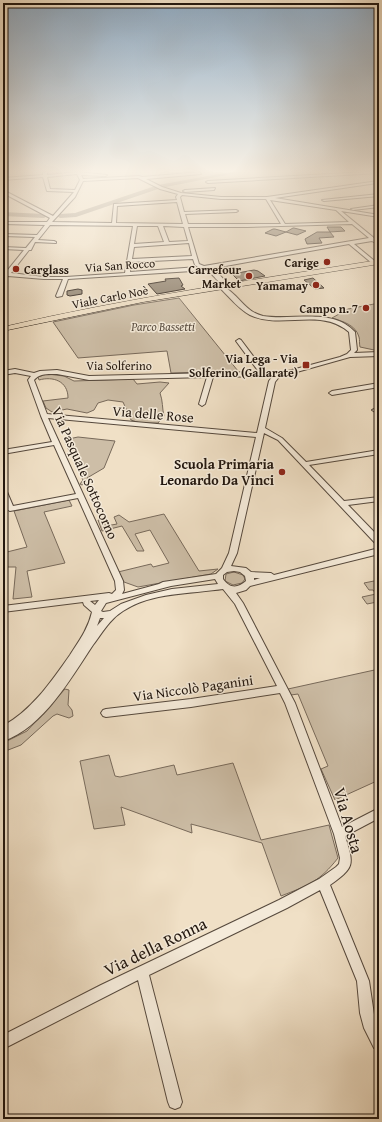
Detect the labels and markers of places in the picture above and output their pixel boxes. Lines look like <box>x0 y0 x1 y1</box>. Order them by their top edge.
place label: Carige <box>285 254 319 271</box>
marker: Carige <box>322 257 332 267</box>
place label: Carglass <box>24 261 69 278</box>
place label: Carrefour Market <box>188 261 241 292</box>
marker: Carglass <box>11 264 21 274</box>
marker: Carrefour Market <box>244 271 254 281</box>
place label: Yamamay <box>256 277 309 294</box>
marker: Yamamay <box>311 280 321 290</box>
place label: Campo n. 7 <box>300 300 358 317</box>
marker: Campo n. 7 <box>361 303 371 313</box>
place label: Via Lega - Via Solferino (Gallarate) <box>189 350 299 381</box>
marker: Via Lega - Via Solferino (Gallarate) <box>301 360 311 370</box>
place label: Scuola Primaria Leonardo Da Vinci <box>160 454 275 490</box>
marker: Scuola Primaria Leonardo Da Vinci <box>277 467 287 477</box>

